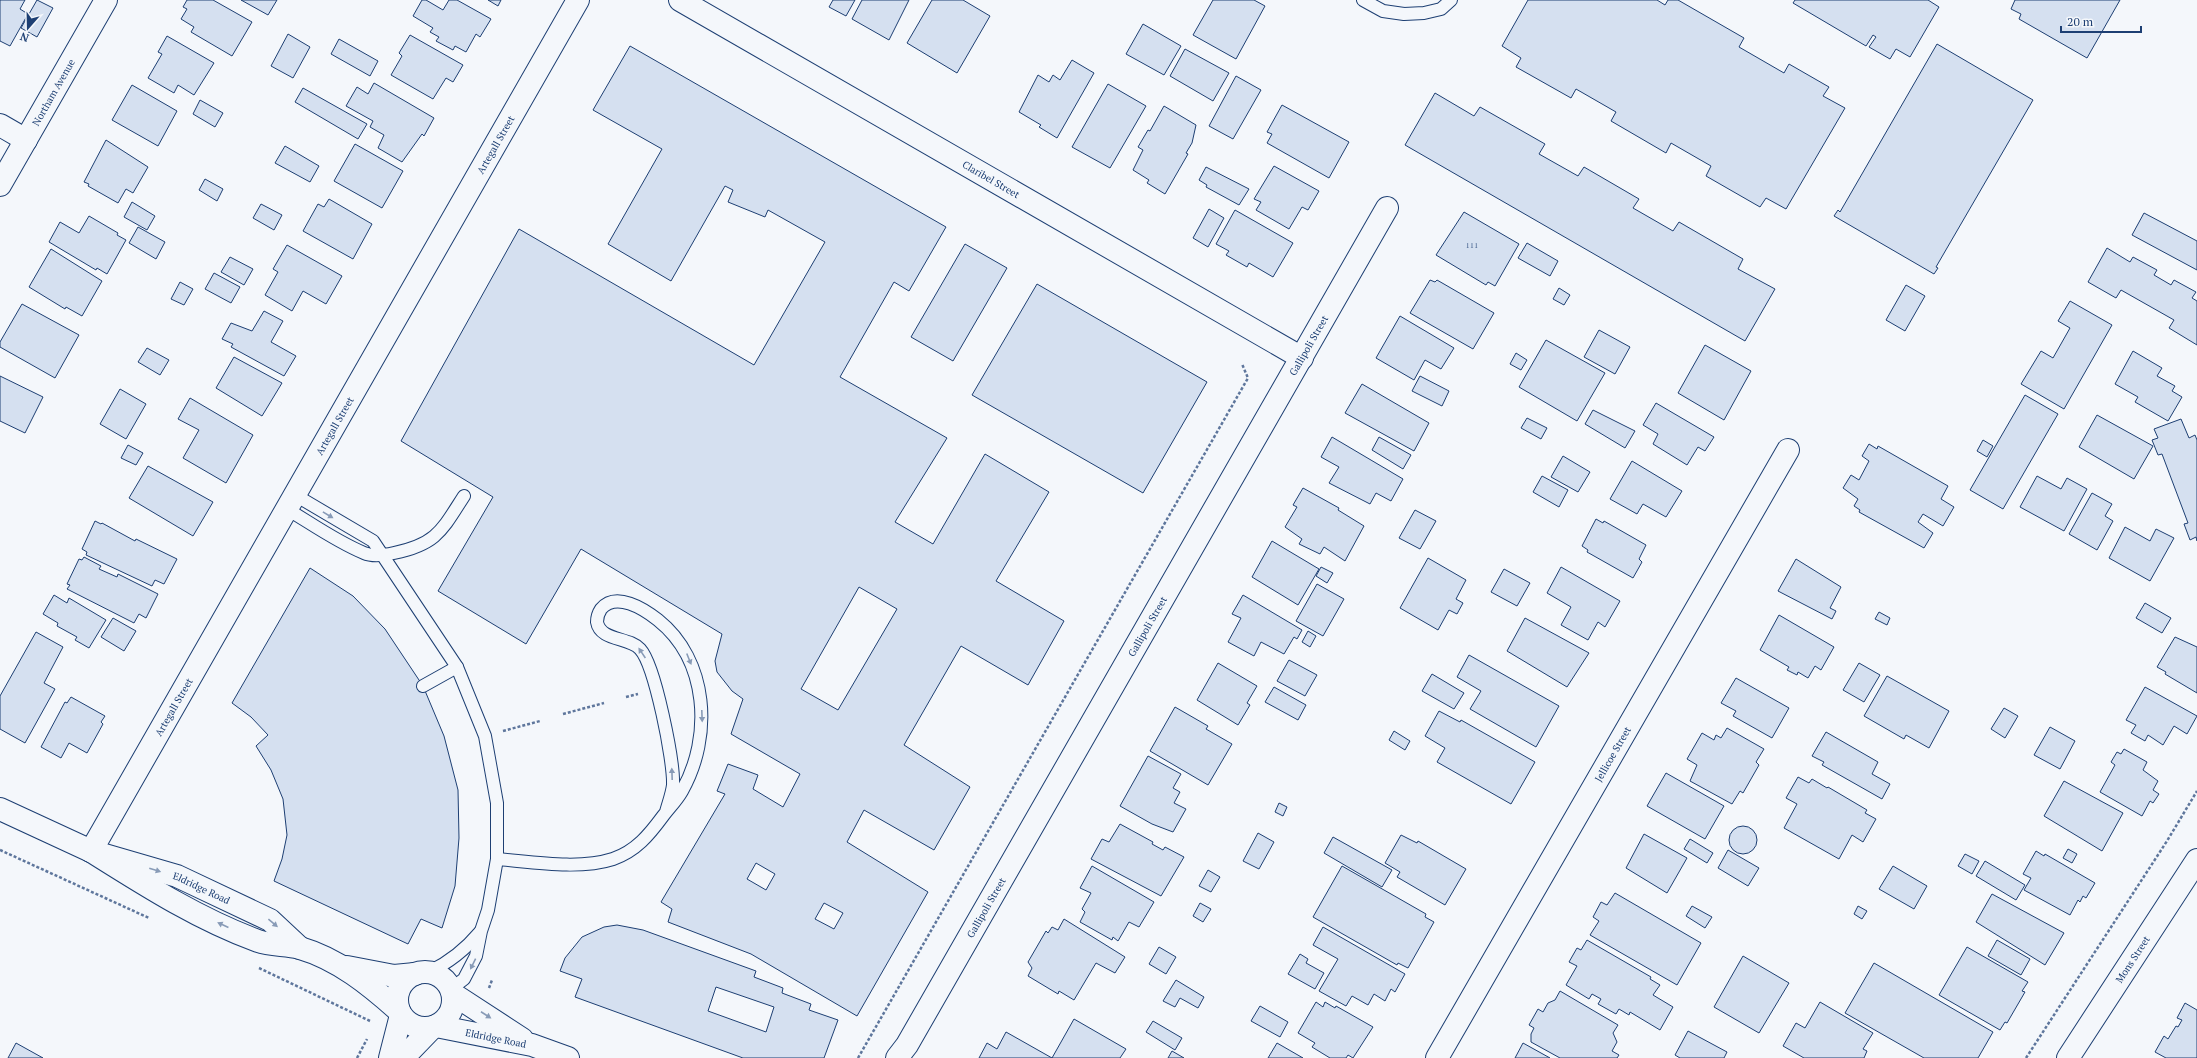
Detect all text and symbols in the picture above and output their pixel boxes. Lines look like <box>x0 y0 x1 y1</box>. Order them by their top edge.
north arrow <box>8 8 48 48</box>
scale bar <box>2061 8 2141 34</box>
text: 20 m <box>2067 14 2094 29</box>
text: N <box>18 29 31 45</box>
street label: Northam Avenue <box>29 56 77 128</box>
street label: Artegall Street <box>474 113 517 176</box>
street label: Claribel Street <box>960 157 1022 201</box>
house number: 111 <box>1466 240 1478 250</box>
street label: Gallipoli Street <box>1286 313 1331 378</box>
street label: Artegall Street <box>313 394 356 457</box>
one-way arrow <box>322 511 334 518</box>
street label: Gallipoli Street <box>1125 594 1170 659</box>
one-way arrow <box>638 648 646 658</box>
one-way arrow <box>686 654 692 666</box>
street label: Artegall Street <box>152 675 195 738</box>
one-way arrow <box>698 710 705 722</box>
street label: Jellicoe Street <box>1591 724 1634 784</box>
one-way arrow <box>669 768 676 780</box>
one-way arrow <box>150 867 162 873</box>
street label: Eldridge Road <box>172 869 233 907</box>
street label: Gallipoli Street <box>963 875 1008 940</box>
one-way arrow <box>268 919 279 928</box>
one-way arrow <box>218 922 229 928</box>
street label: Mons Street <box>2112 933 2153 985</box>
one-way arrow <box>470 958 476 969</box>
one-way arrow <box>481 1011 491 1019</box>
street label: Eldridge Road <box>464 1025 528 1050</box>

